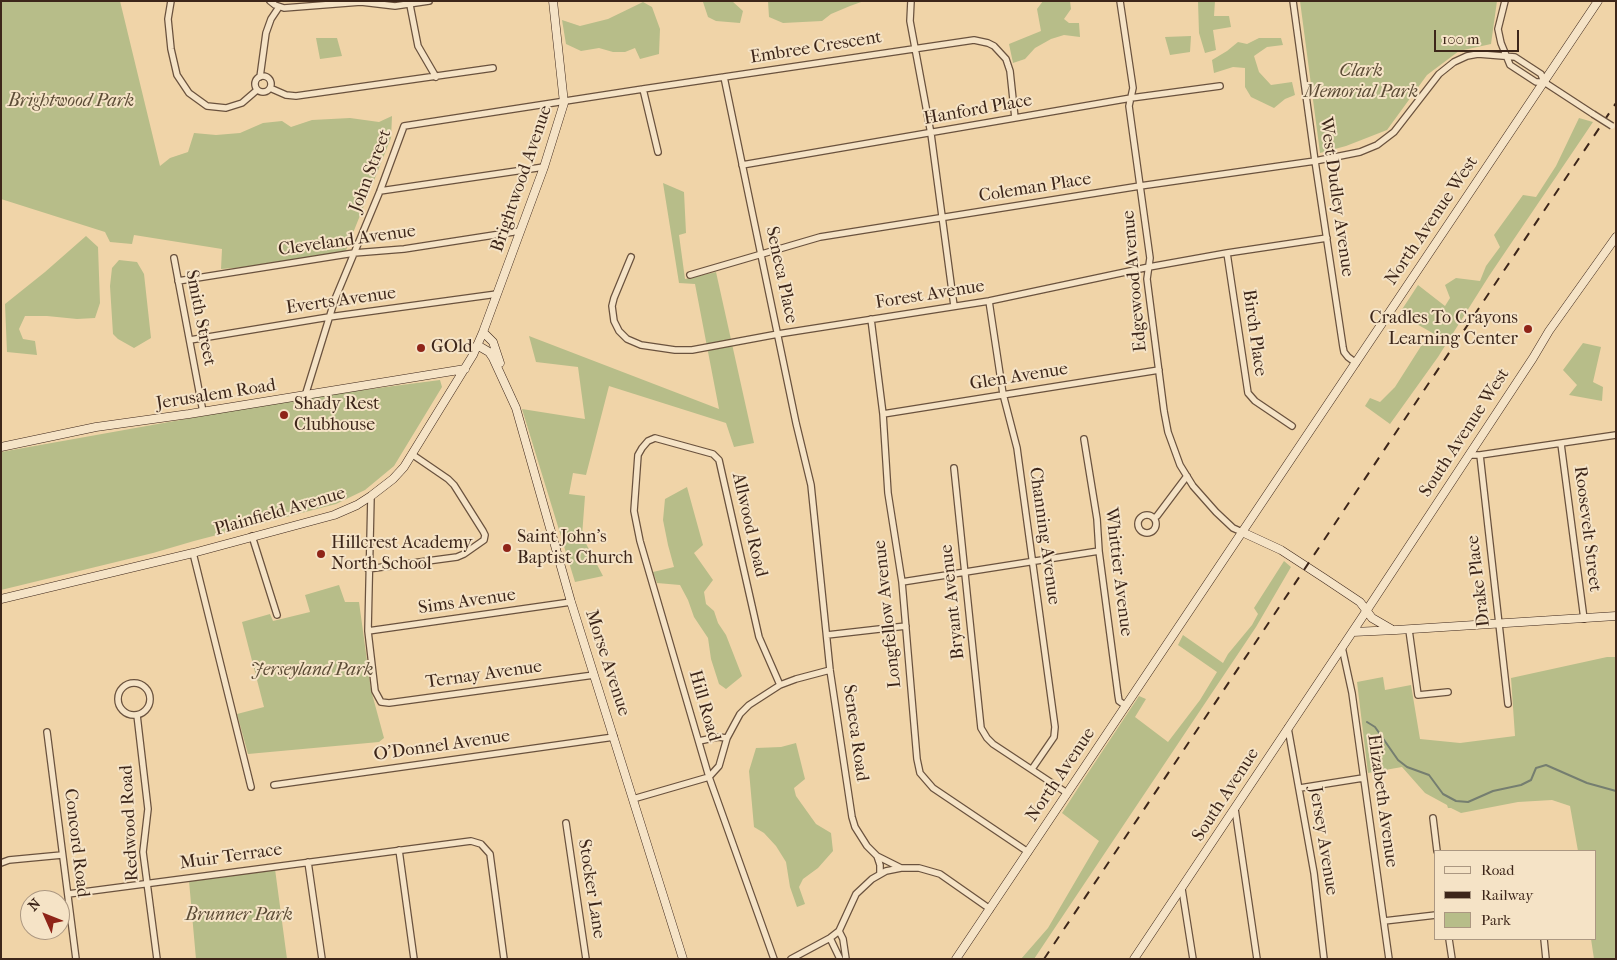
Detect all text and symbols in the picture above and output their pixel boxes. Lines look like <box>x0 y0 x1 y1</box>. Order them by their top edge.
scale bar <box>1437 20 1522 52</box>
street label: Embree Crescent <box>749 27 883 69</box>
text: 100 m <box>1442 30 1480 48</box>
park label: Clark Memorial Park <box>1304 61 1418 104</box>
street label: Hanford Place <box>922 90 1034 130</box>
park label: Brightwood Park <box>8 91 134 113</box>
street label: Brightwood Avenue <box>487 103 557 255</box>
street label: West Dudley Avenue <box>1314 116 1358 278</box>
street label: John Street <box>345 126 397 216</box>
street label: North Avenue West <box>1381 152 1483 290</box>
street label: Coleman Place <box>977 168 1093 208</box>
street label: Edgewood Avenue <box>1118 209 1152 353</box>
street label: Cleveland Avenue <box>277 221 417 261</box>
street label: Seneca Place <box>760 225 802 325</box>
street label: Smith Street <box>180 268 220 368</box>
street label: Forest Avenue <box>874 276 986 314</box>
street label: Everts Avenue <box>285 283 397 319</box>
street label: Birch Place <box>1237 288 1271 378</box>
place label: Cradles To Crayons Learning Center <box>1369 308 1518 350</box>
marker: Cradles To Crayons Learning Center <box>1522 323 1534 335</box>
place label: GOld <box>431 337 473 359</box>
marker: GOld <box>415 342 427 354</box>
street label: Glen Avenue <box>968 359 1070 395</box>
street label: South Avenue West <box>1415 365 1515 501</box>
street label: Jerusalem Road <box>155 375 277 415</box>
place label: Shady Rest Clubhouse <box>294 394 380 436</box>
marker: Shady Rest Clubhouse <box>278 409 290 421</box>
street label: Roosevelt Street <box>1569 465 1605 593</box>
street label: Channing Avenue <box>1024 466 1064 606</box>
street label: Allwood Road <box>727 471 771 579</box>
street label: Plainfield Avenue <box>212 483 348 541</box>
street label: Whittier Avenue <box>1099 506 1137 638</box>
place label: Saint John's Baptist Church <box>517 527 633 570</box>
place label: Hillcrest Academy North School <box>331 533 472 576</box>
street label: Drake Place <box>1463 534 1495 628</box>
street label: Longfellow Avenue <box>869 539 907 689</box>
marker: Saint John's Baptist Church <box>501 542 513 554</box>
street label: Bryant Avenue <box>936 543 970 661</box>
marker: Hillcrest Academy North School <box>315 548 327 560</box>
street label: Sims Avenue <box>417 584 517 620</box>
street label: Morse Avenue <box>580 607 634 719</box>
street label: Ternay Avenue <box>424 656 544 694</box>
park label: Jerseyland Park <box>251 660 373 682</box>
street label: Hill Road <box>683 668 725 744</box>
street label: Seneca Road <box>838 683 872 783</box>
street label: North Avenue <box>1022 724 1100 826</box>
street label: O'Donnel Avenue <box>372 726 512 766</box>
street label: Elizabeth Avenue <box>1362 733 1402 869</box>
street label: South Avenue <box>1188 744 1264 846</box>
street label: Redwood Road <box>116 764 144 882</box>
street label: Jersey Avenue <box>1304 785 1342 897</box>
street label: Concord Road <box>59 787 93 899</box>
street label: Stocker Lane <box>572 838 610 940</box>
street label: Muir Terrace <box>178 839 284 875</box>
legend <box>1434 850 1597 940</box>
text: Road <box>1481 861 1514 879</box>
text: Railway <box>1481 886 1533 904</box>
north arrow <box>20 890 70 940</box>
text: N <box>25 895 44 915</box>
park label: Brunner Park <box>185 905 293 927</box>
text: Park <box>1481 911 1511 929</box>

